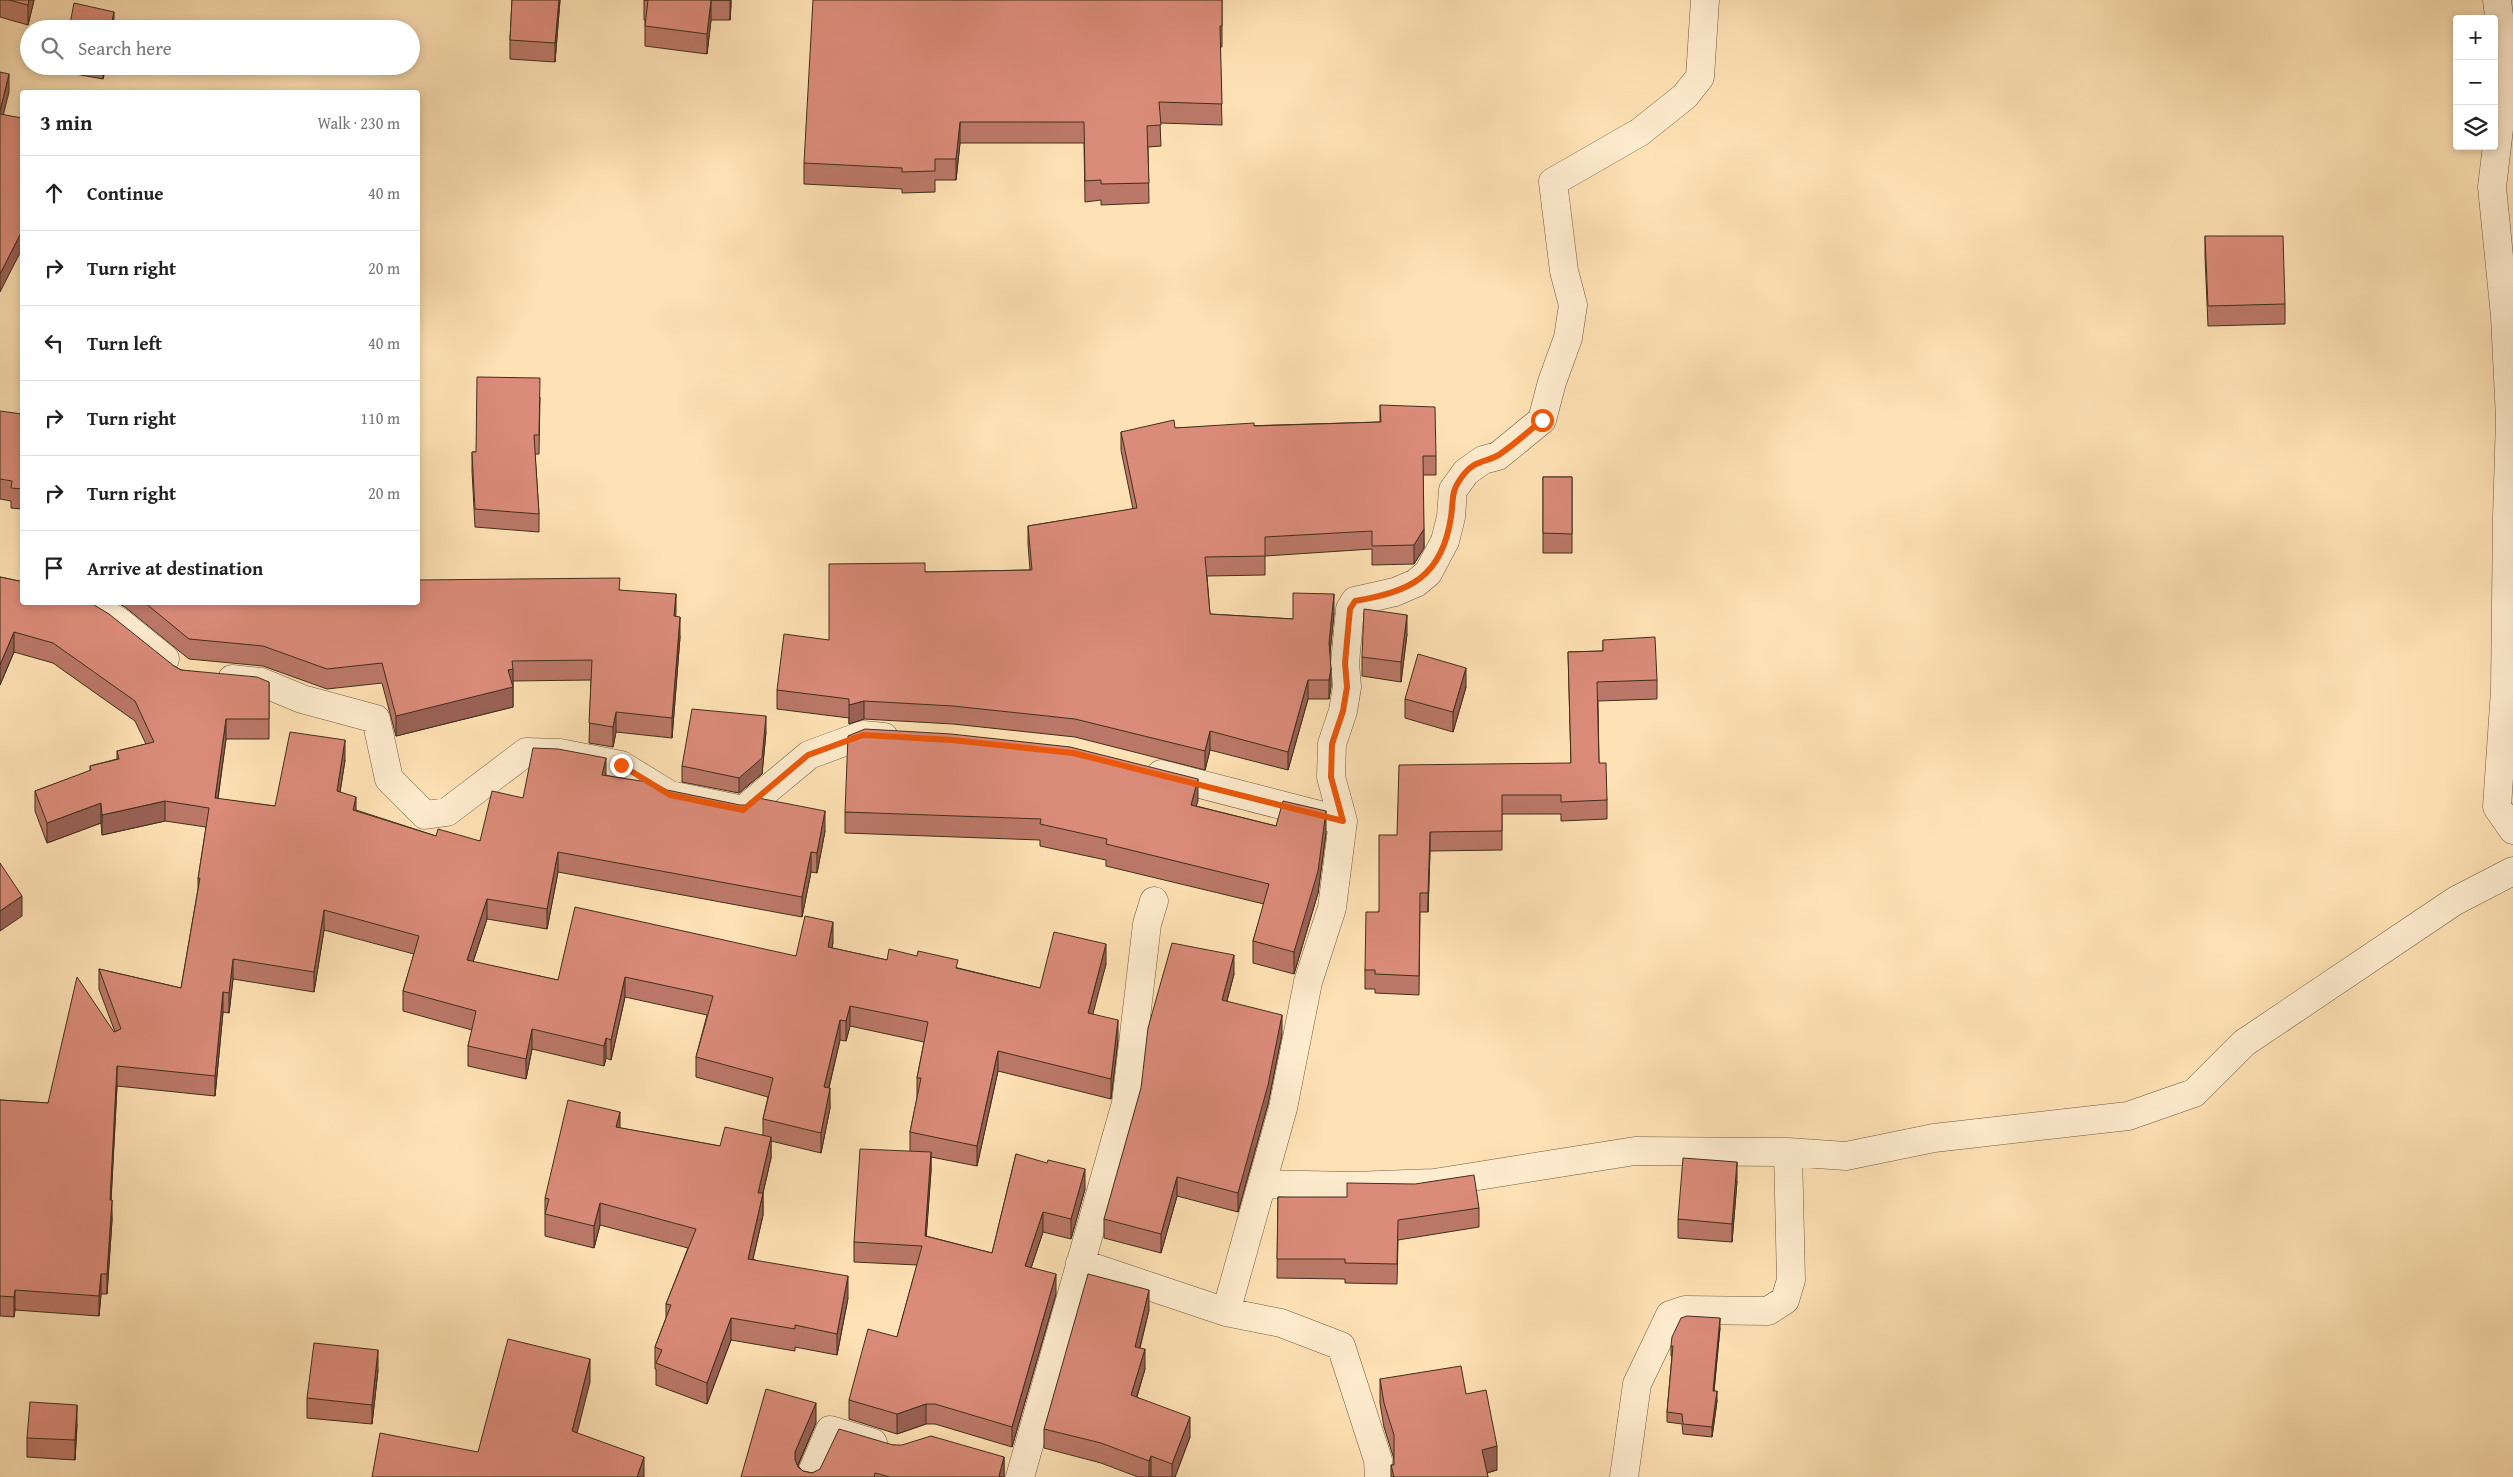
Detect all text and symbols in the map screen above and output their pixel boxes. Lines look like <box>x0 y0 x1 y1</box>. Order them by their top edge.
map controls <box>2453 15 2498 150</box>
button: + <box>2453 15 2498 60</box>
search box <box>20 20 420 75</box>
icon: search <box>38 34 66 62</box>
text: Search here <box>78 34 172 62</box>
button: − <box>2453 60 2498 105</box>
button: layers <box>2453 105 2498 150</box>
text: 3 min <box>40 107 92 138</box>
text: Walk · 230 m <box>317 111 400 135</box>
icon: ahead <box>40 179 68 207</box>
text: Continue <box>87 179 164 207</box>
text: 40 m <box>368 181 400 205</box>
icon: right <box>40 254 68 282</box>
text: Turn right <box>87 254 176 282</box>
text: 20 m <box>368 256 400 280</box>
icon: left <box>40 329 68 357</box>
text: Turn left <box>87 329 162 357</box>
text: 40 m <box>368 331 400 355</box>
icon: right <box>40 404 68 432</box>
text: Turn right <box>87 404 176 432</box>
text: 110 m <box>360 406 400 430</box>
route start <box>1531 409 1554 432</box>
icon: right <box>40 479 68 507</box>
text: Turn right <box>87 479 176 507</box>
text: 20 m <box>368 481 400 505</box>
icon: arrive <box>40 554 68 582</box>
text: Arrive at destination <box>87 554 263 582</box>
route end <box>610 754 633 777</box>

